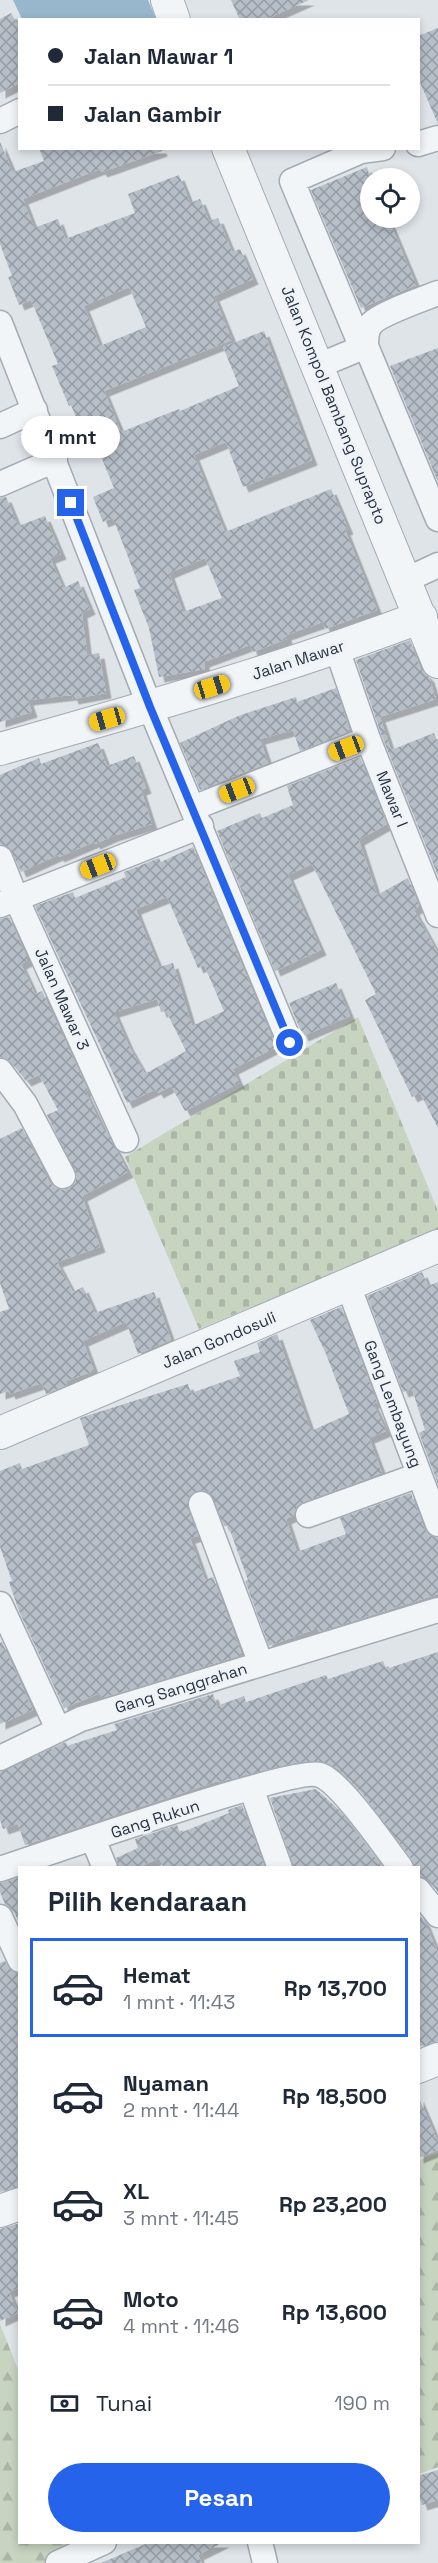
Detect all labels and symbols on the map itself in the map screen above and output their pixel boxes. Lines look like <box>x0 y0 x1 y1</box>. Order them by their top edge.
street label: Jalan Kompol Bambang Suprapto <box>276 283 392 527</box>
callout: 1 mnt <box>22 416 121 458</box>
route end <box>57 489 84 516</box>
street label: Jalan Mawar <box>249 635 347 685</box>
car <box>192 673 232 701</box>
car <box>87 705 127 733</box>
car <box>326 733 366 763</box>
street label: Mawar I <box>371 768 413 830</box>
car <box>217 775 257 805</box>
car <box>78 851 118 881</box>
street label: Jalan Mawar 3 <box>30 945 94 1053</box>
route start <box>276 1029 303 1056</box>
street label: Jalan Gondosuli <box>159 1307 279 1373</box>
street label: Gang Lembayung <box>359 1337 427 1471</box>
street label: Gang Sanggrahan <box>112 1658 250 1718</box>
street label: Gang Rukun <box>108 1795 202 1843</box>

